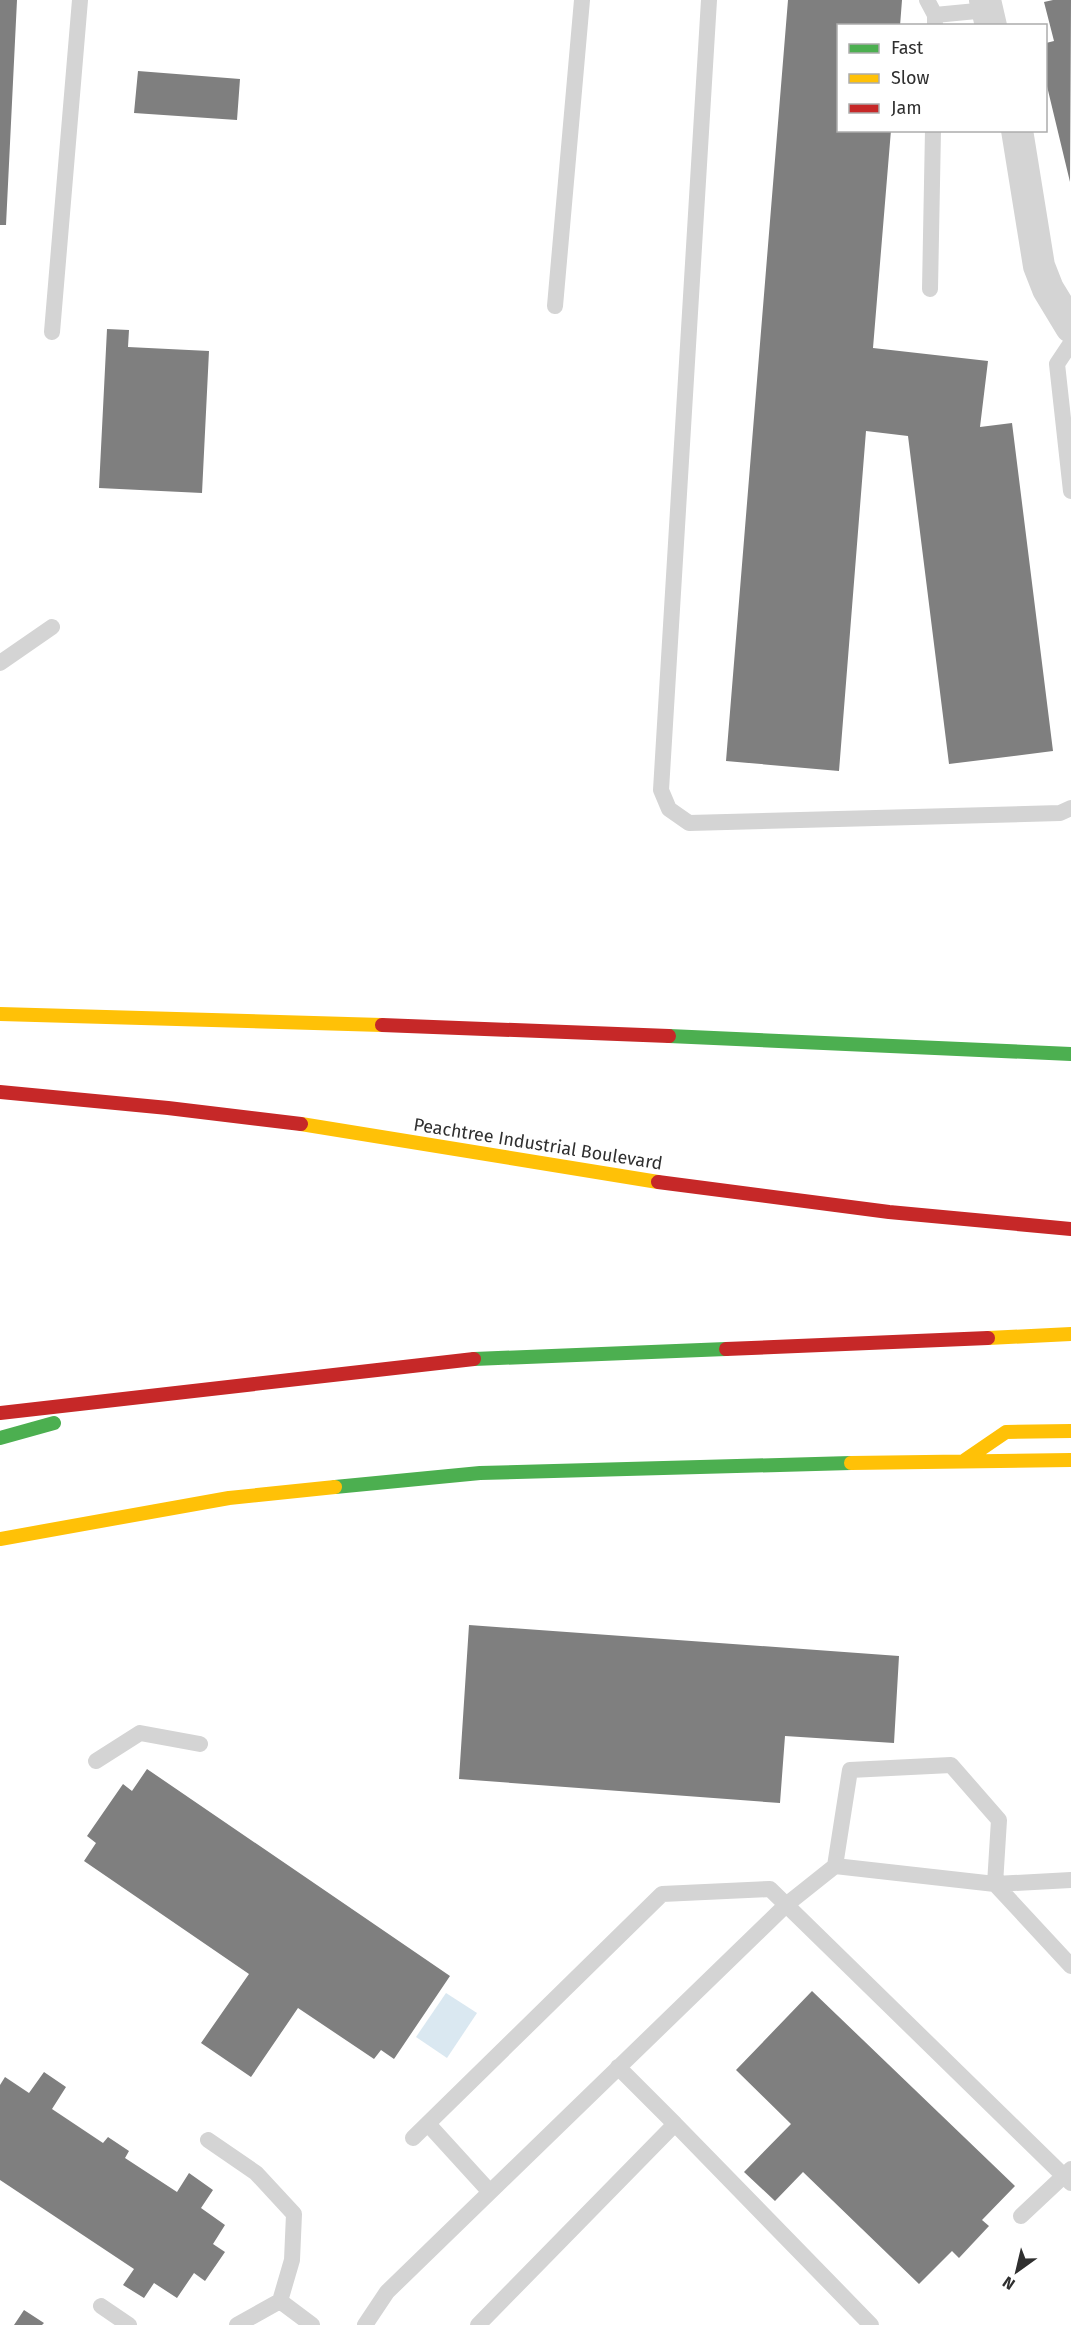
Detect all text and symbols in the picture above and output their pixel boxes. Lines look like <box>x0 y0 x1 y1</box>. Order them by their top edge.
legend <box>837 24 1047 132</box>
text: Fast <box>891 37 924 59</box>
text: Slow <box>891 67 930 89</box>
text: Jam <box>891 97 922 119</box>
street label: Peachtree Industrial Boulevard <box>412 1113 664 1175</box>
north arrow <box>987 2241 1047 2301</box>
text: N <box>999 2272 1019 2294</box>

